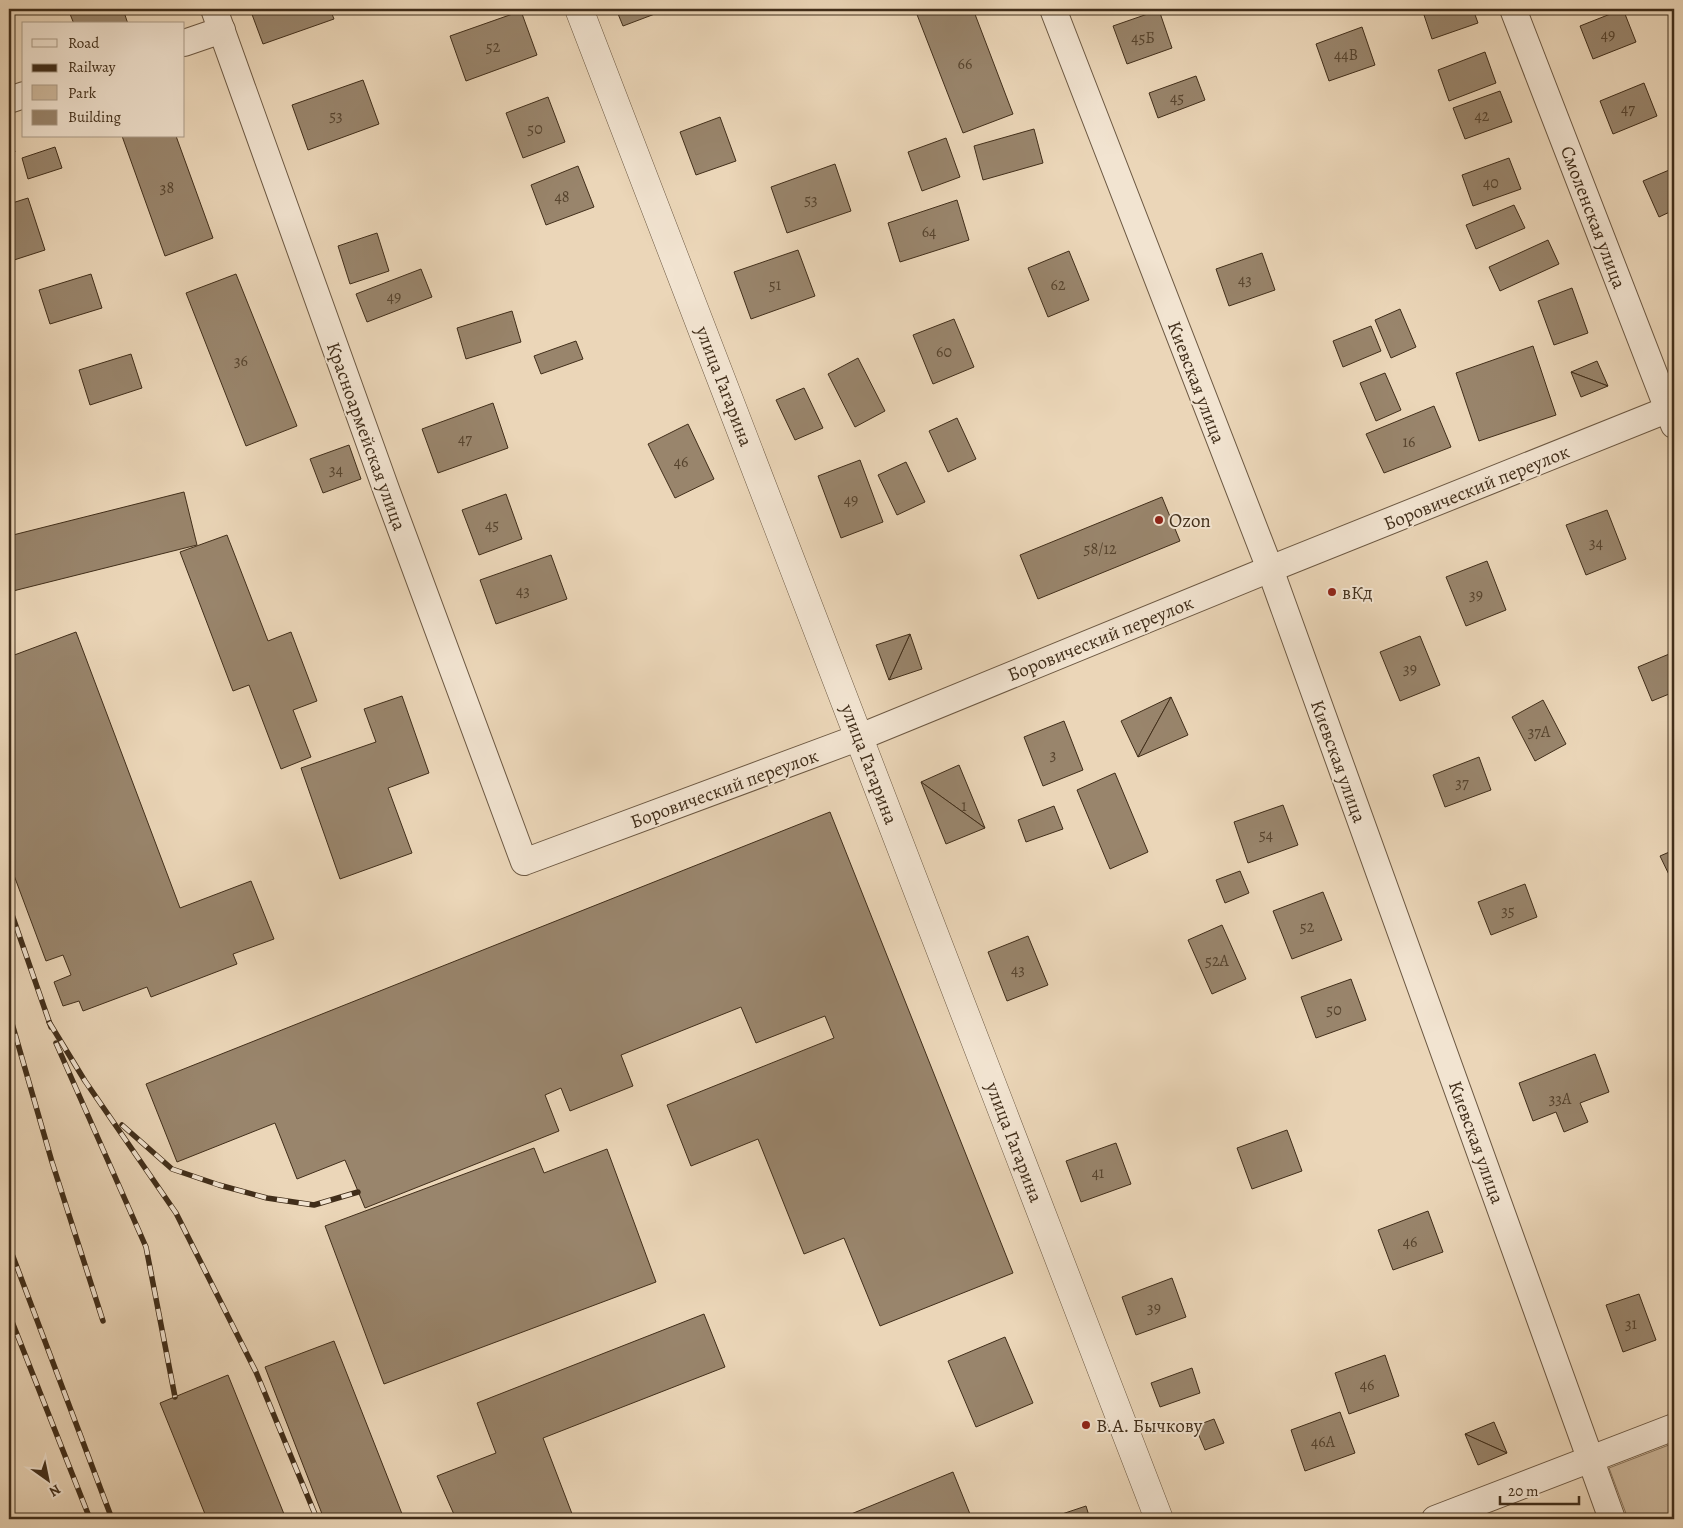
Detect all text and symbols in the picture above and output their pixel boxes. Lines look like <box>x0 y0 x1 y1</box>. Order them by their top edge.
legend <box>22 22 185 138</box>
house number: 49 <box>1601 24 1615 46</box>
house number: 45Б <box>1131 27 1155 49</box>
text: Road <box>68 33 100 53</box>
house number: 52 <box>486 36 501 58</box>
house number: 44В <box>1334 44 1358 66</box>
house number: 66 <box>958 53 972 75</box>
text: Railway <box>68 57 116 77</box>
text: Park <box>68 83 97 103</box>
house number: 45 <box>1170 87 1184 109</box>
house number: 47 <box>1621 98 1635 120</box>
house number: 53 <box>329 105 343 127</box>
house number: 42 <box>1475 105 1490 127</box>
text: Building <box>68 107 121 127</box>
house number: 50 <box>527 118 543 140</box>
street label: Смоленская улица <box>1554 142 1632 293</box>
house number: 40 <box>1483 172 1499 194</box>
house number: 38 <box>160 177 174 199</box>
house number: 48 <box>554 186 570 208</box>
house number: 53 <box>804 189 818 211</box>
house number: 64 <box>922 221 936 243</box>
house number: 43 <box>1238 269 1252 291</box>
house number: 51 <box>769 274 782 296</box>
house number: 62 <box>1051 274 1066 296</box>
house number: 49 <box>387 286 401 308</box>
street label: Киевская улица <box>1161 318 1231 447</box>
street label: улица Гагарина <box>689 322 759 450</box>
street label: Красноармейская улица <box>320 339 412 534</box>
house number: 60 <box>936 341 952 363</box>
house number: 36 <box>234 350 248 372</box>
house number: 47 <box>458 428 472 450</box>
house number: 16 <box>1403 431 1415 453</box>
street label: Боровический переулок <box>1380 439 1573 537</box>
house number: 46 <box>674 451 688 473</box>
house number: 34 <box>329 459 343 481</box>
house number: 49 <box>844 489 858 511</box>
place label: Ozon <box>1169 508 1211 534</box>
house number: 45 <box>485 514 499 536</box>
marker: Ozon <box>1153 514 1165 526</box>
house number: 34 <box>1589 532 1603 554</box>
house number: 58/12 <box>1084 538 1117 560</box>
house number: 43 <box>516 580 530 602</box>
place label: вКд <box>1342 580 1372 606</box>
house number: 39 <box>1469 584 1483 606</box>
marker: вКд <box>1326 586 1338 598</box>
street label: Боровический переулок <box>1004 590 1197 688</box>
house number: 39 <box>1403 658 1417 680</box>
street label: Киевская улица <box>1304 696 1372 827</box>
street label: улица Гагарина <box>834 700 904 828</box>
house number: 37A <box>1528 721 1551 743</box>
street label: Боровический переулок <box>627 743 822 835</box>
house number: 3 <box>1050 744 1056 766</box>
house number: 37 <box>1455 772 1469 794</box>
house number: 1 <box>961 795 967 817</box>
house number: 54 <box>1259 824 1273 846</box>
house number: 35 <box>1501 900 1515 922</box>
house number: 52 <box>1300 916 1315 938</box>
house number: 52А <box>1205 950 1230 972</box>
house number: 43 <box>1011 959 1025 981</box>
house number: 50 <box>1326 999 1342 1021</box>
street label: Киевская улица <box>1442 1077 1510 1208</box>
street label: улица Гагарина <box>979 1078 1049 1206</box>
house number: 33А <box>1549 1088 1572 1110</box>
house number: 41 <box>1092 1162 1105 1184</box>
house number: 46 <box>1403 1231 1417 1253</box>
house number: 39 <box>1147 1297 1161 1319</box>
house number: 31 <box>1625 1313 1638 1335</box>
house number: 46 <box>1360 1374 1374 1396</box>
place label: В.А. Бычкову <box>1096 1413 1203 1439</box>
marker: В.А. Бычкову <box>1080 1419 1092 1431</box>
house number: 46А <box>1311 1431 1336 1453</box>
north arrow <box>22 1456 72 1506</box>
scale bar <box>1500 1473 1579 1505</box>
text: N <box>45 1480 64 1501</box>
text: 20 m <box>1508 1481 1539 1501</box>

